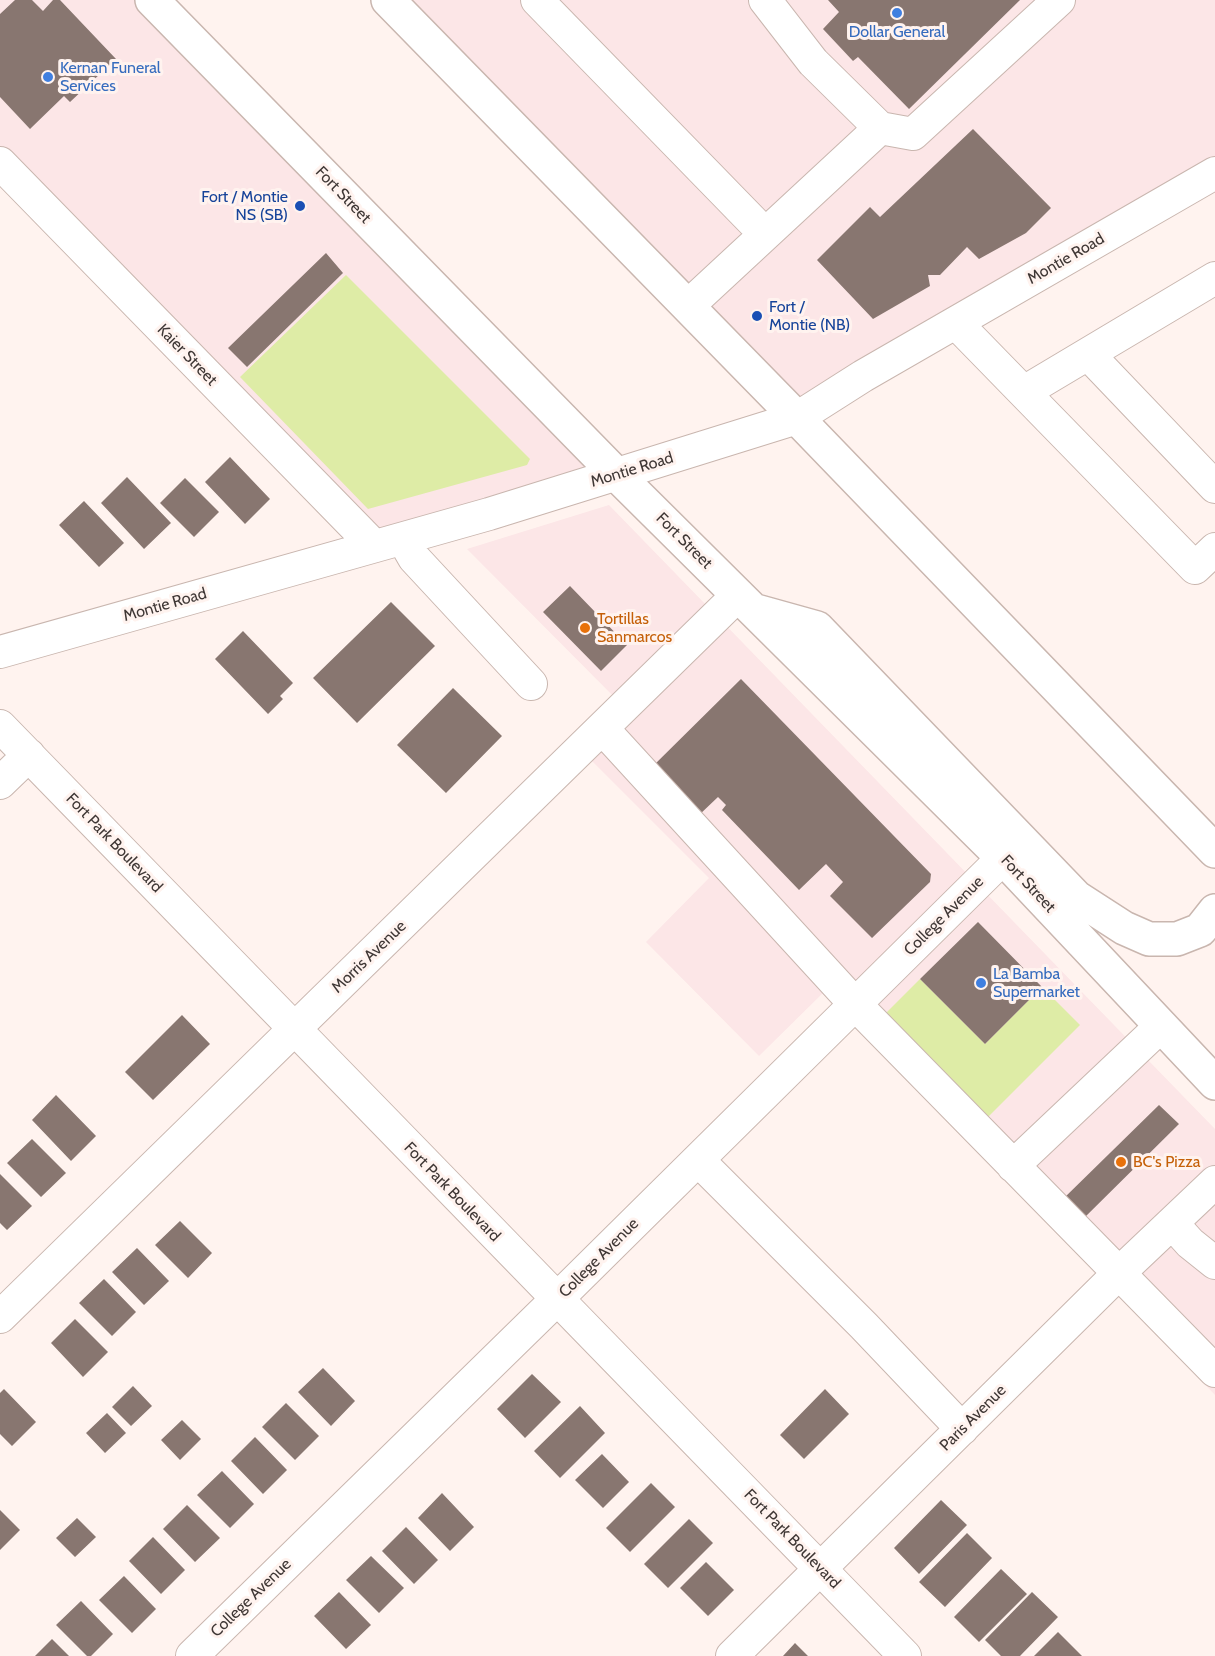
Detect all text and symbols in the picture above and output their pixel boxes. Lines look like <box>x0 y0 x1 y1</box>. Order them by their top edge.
marker: Dollar General <box>890 6 904 20</box>
place label: Dollar General <box>849 22 945 42</box>
place label: Kernan Funeral Services <box>60 58 161 96</box>
marker: Kernan Funeral Services <box>41 70 55 84</box>
street label: Fort Street <box>311 163 375 227</box>
place label: Fort / Montie NS (SB) <box>201 187 288 225</box>
marker: Fort / Montie NS (SB) <box>293 199 307 213</box>
street label: Montie Road <box>1024 229 1108 289</box>
place label: Fort / Montie (NB) <box>769 297 850 335</box>
marker: Fort / Montie (NB) <box>750 309 764 323</box>
street label: Kaier Street <box>153 320 221 390</box>
street label: Montie Road <box>588 448 676 492</box>
street label: Fort Street <box>652 509 716 573</box>
street label: Montie Road <box>121 584 209 626</box>
place label: Tortillas Sanmarcos <box>597 609 672 647</box>
marker: Tortillas Sanmarcos <box>578 621 592 635</box>
street label: Fort Park Boulevard <box>62 789 166 897</box>
street label: Fort Street <box>997 851 1059 917</box>
street label: College Avenue <box>900 872 988 960</box>
street label: Morris Avenue <box>328 917 410 997</box>
place label: La Bamba Supermarket <box>993 964 1080 1002</box>
marker: La Bamba Supermarket <box>974 976 988 990</box>
street label: Fort Park Boulevard <box>400 1138 504 1246</box>
place label: BC's Pizza <box>1133 1152 1200 1172</box>
marker: BC's Pizza <box>1114 1155 1128 1169</box>
street label: College Avenue <box>555 1214 643 1302</box>
street label: Paris Avenue <box>936 1381 1010 1455</box>
street label: Fort Park Boulevard <box>740 1485 844 1593</box>
street label: College Avenue <box>207 1555 295 1641</box>

